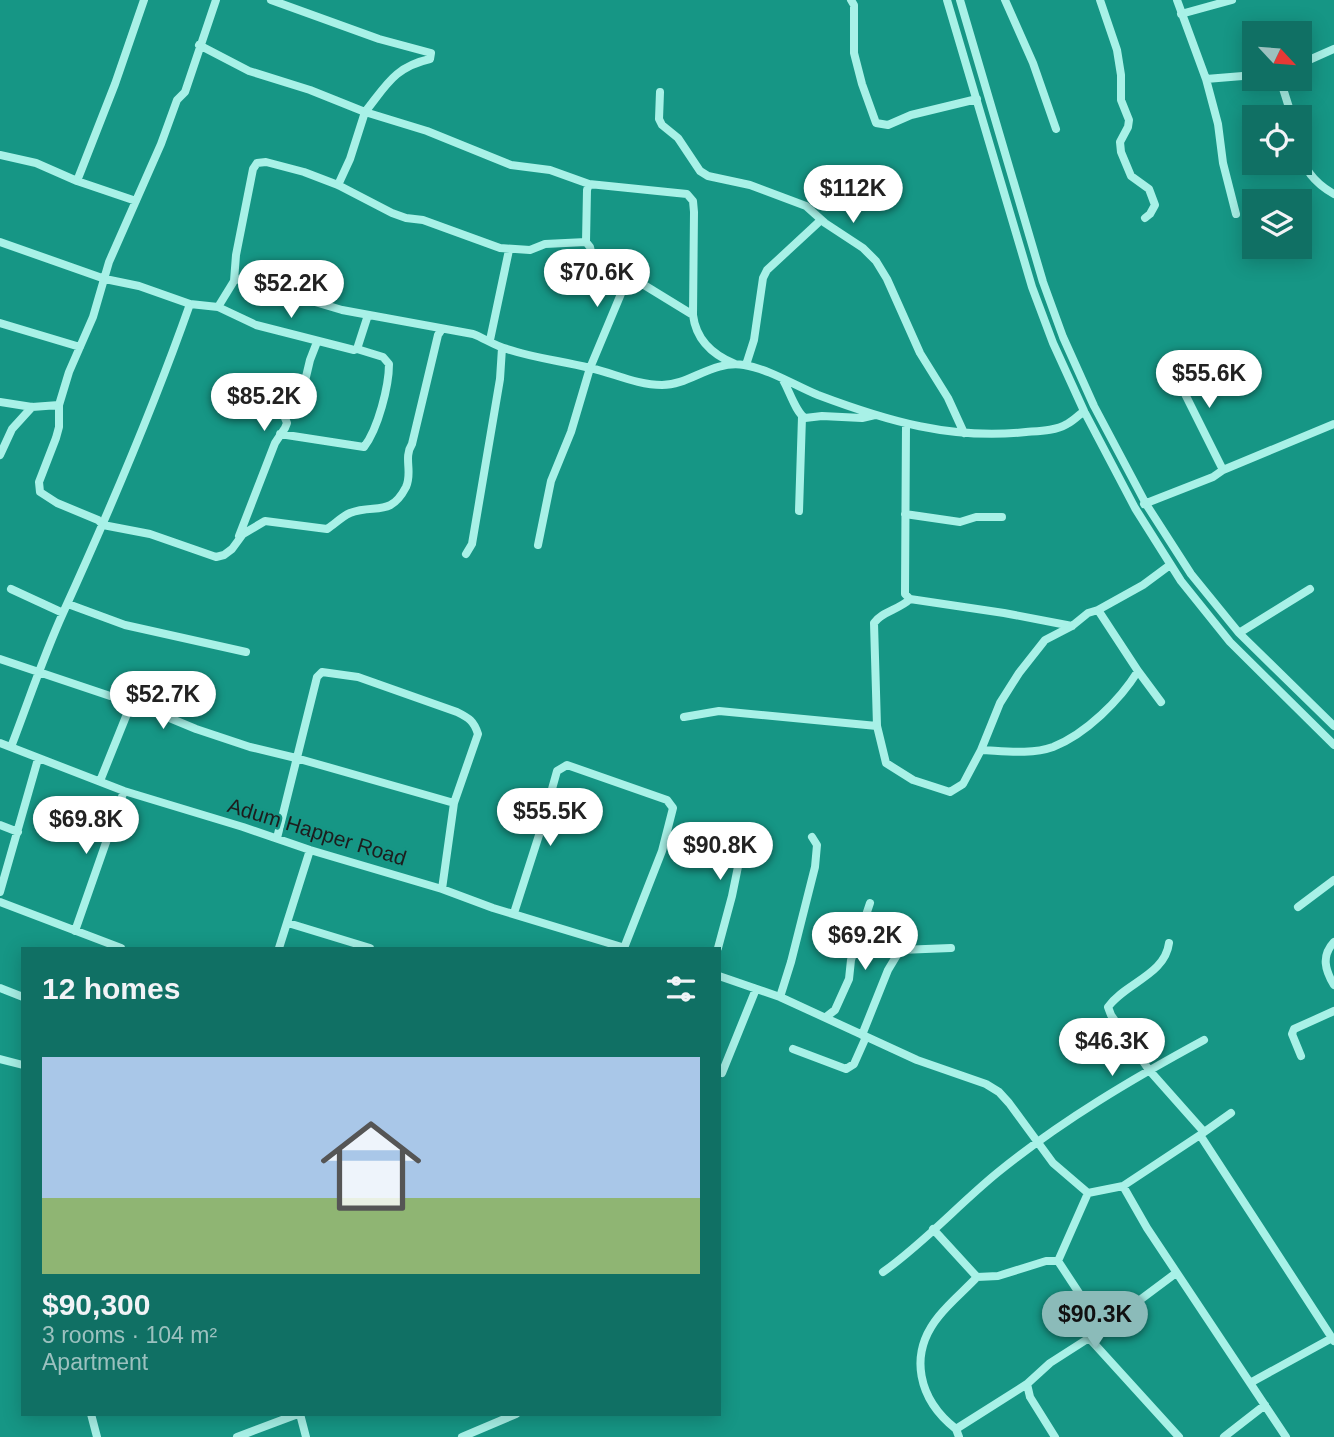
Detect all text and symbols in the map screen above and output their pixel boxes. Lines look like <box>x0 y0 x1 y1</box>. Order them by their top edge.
north arrow <box>1242 21 1312 91</box>
map controls <box>1242 21 1312 259</box>
button: locate <box>1242 105 1312 175</box>
pin: $112K <box>804 166 902 225</box>
text: $112K <box>820 175 886 201</box>
button: layers <box>1242 189 1312 259</box>
pin: $70.6K <box>540 250 654 309</box>
text: $70.6K <box>560 259 634 285</box>
pin: $52.2K <box>234 260 348 320</box>
text: $52.2K <box>254 270 328 296</box>
pin: $55.6K <box>1152 350 1266 410</box>
text: $55.6K <box>1172 360 1246 386</box>
pin: $85.2K <box>207 374 321 433</box>
text: $85.2K <box>227 383 301 409</box>
pin: $52.7K <box>106 672 220 731</box>
text: $52.7K <box>126 681 200 707</box>
pin: $55.5K <box>493 788 607 848</box>
street label: Adum Happer Road <box>225 793 409 870</box>
pin: $69.8K <box>29 796 143 856</box>
text: $55.5K <box>513 798 587 824</box>
text: $69.8K <box>49 806 123 832</box>
pin: $90.8K <box>663 822 777 882</box>
text: $90.8K <box>683 832 757 858</box>
pin: $69.2K <box>808 912 922 972</box>
text: $69.2K <box>828 922 902 948</box>
icon: filters <box>662 970 700 1008</box>
text: 12 homes <box>42 972 180 1005</box>
pin: $46.3K <box>1055 1018 1169 1078</box>
text: $46.3K <box>1075 1028 1149 1054</box>
icon: home <box>308 1103 434 1229</box>
text: $90,300 <box>42 1288 150 1321</box>
pin: $90.3K <box>1038 1292 1152 1351</box>
text: $90.3K <box>1058 1301 1132 1327</box>
text: 3 rooms · 104 m² <box>42 1322 217 1348</box>
text: Apartment <box>42 1349 148 1375</box>

